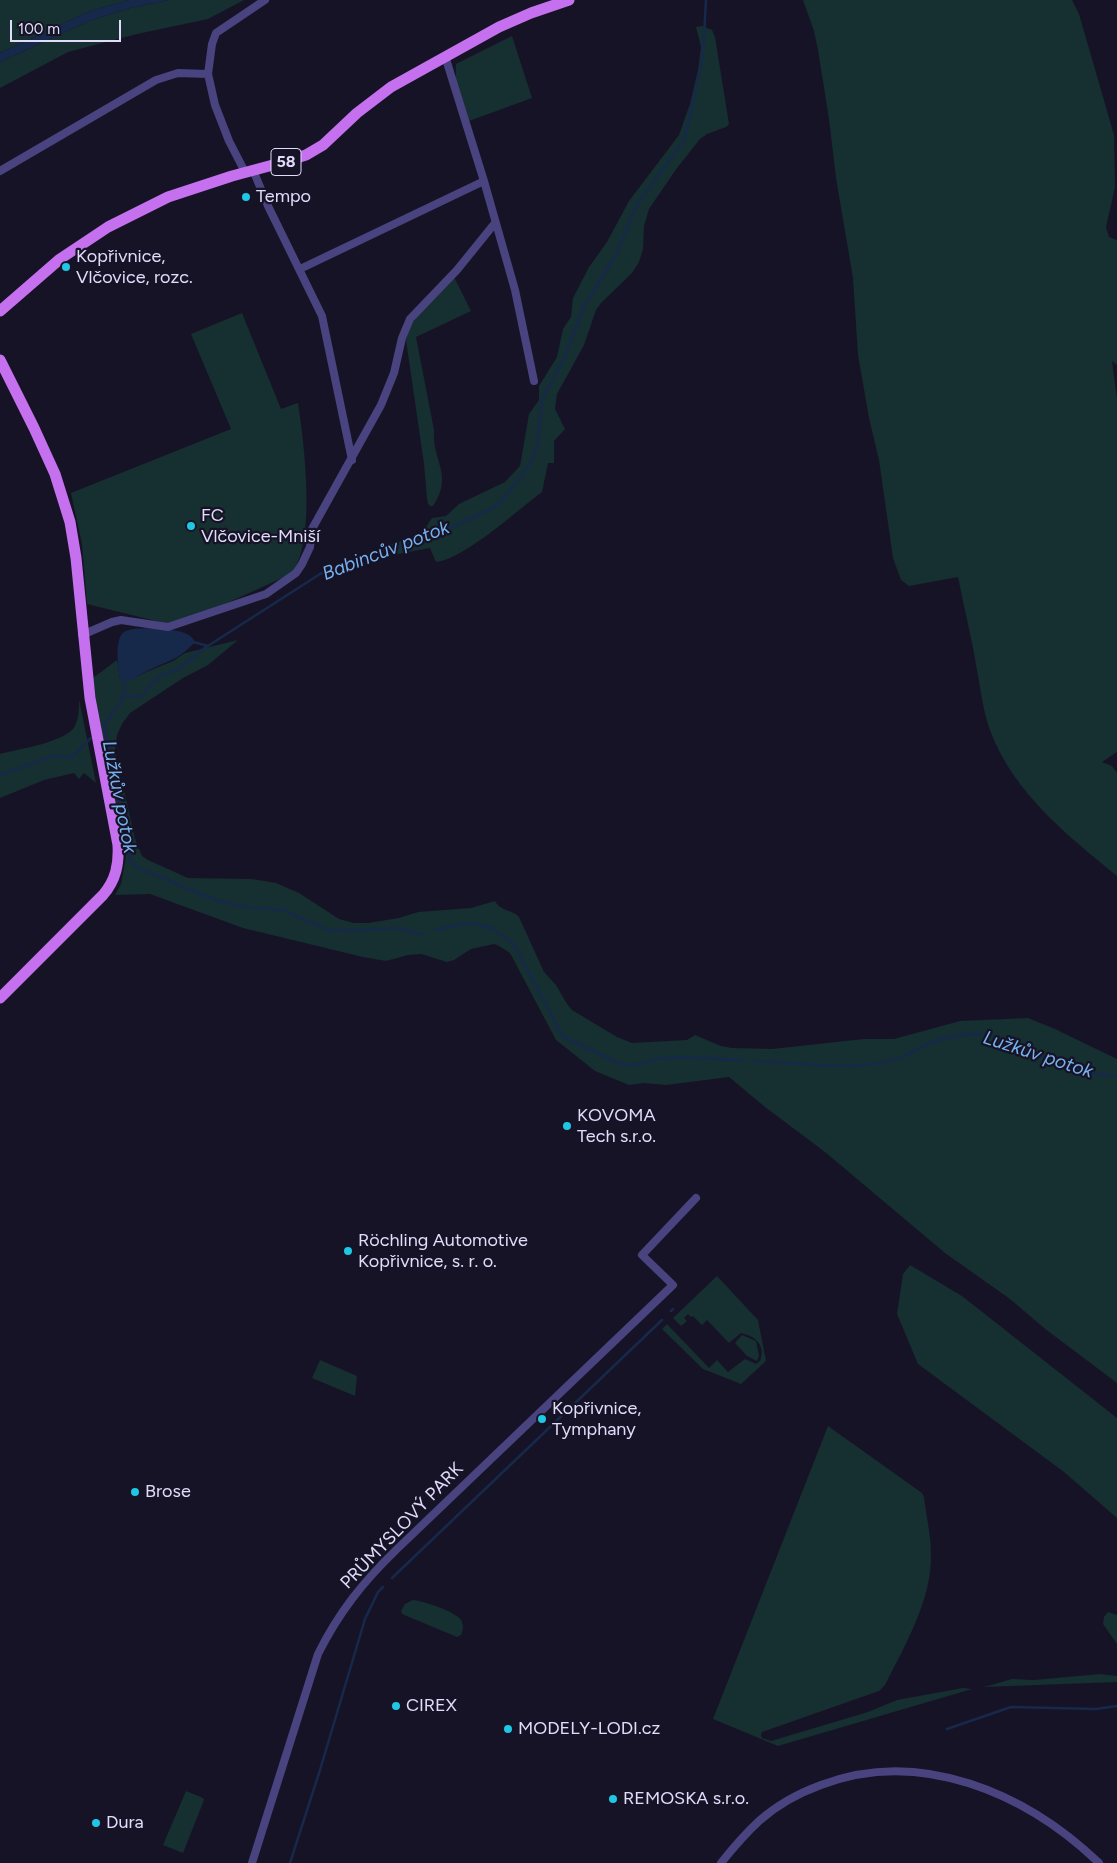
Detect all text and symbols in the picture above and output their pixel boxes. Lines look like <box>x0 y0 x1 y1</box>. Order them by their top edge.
scale bar <box>12 10 124 42</box>
text: 100 m <box>18 20 60 38</box>
road number: 58 <box>271 148 301 176</box>
place label: Tempo <box>256 186 311 208</box>
marker: Tempo <box>240 191 252 203</box>
place label: Kopřivnice, Vlčovice, rozc. <box>76 246 193 288</box>
marker: Kopřivnice, Vlčovice, rozc. <box>60 261 72 273</box>
place label: FC Vlčovice-Mniší <box>201 505 320 548</box>
water label: Babincův potok <box>319 516 453 586</box>
marker: FC Vlčovice-Mniší <box>185 520 197 532</box>
water label: Lužkův potok <box>97 739 141 855</box>
water label: Lužkův potok <box>980 1027 1096 1083</box>
place label: KOVOMA Tech s.r.o. <box>577 1105 656 1148</box>
marker: KOVOMA Tech s.r.o. <box>561 1120 573 1132</box>
place label: Röchling Automotive Kopřivnice, s. r. o. <box>358 1230 528 1272</box>
marker: Röchling Automotive Kopřivnice, s. r. o. <box>342 1245 354 1257</box>
place label: Kopřivnice, Tymphany <box>552 1398 641 1440</box>
marker: Kopřivnice, Tymphany <box>536 1413 548 1425</box>
street label: PRŮMYSLOVÝ PARK <box>336 1458 468 1594</box>
place label: Brose <box>145 1481 191 1503</box>
marker: Brose <box>129 1486 141 1498</box>
place label: CIREX <box>406 1695 457 1717</box>
marker: CIREX <box>390 1700 402 1712</box>
place label: MODELY-LODI.cz <box>518 1718 660 1740</box>
marker: MODELY-LODI.cz <box>502 1723 514 1735</box>
place label: REMOSKA s.r.o. <box>623 1788 749 1810</box>
marker: REMOSKA s.r.o. <box>607 1793 619 1805</box>
place label: Dura <box>106 1812 144 1834</box>
marker: Dura <box>90 1817 102 1829</box>

